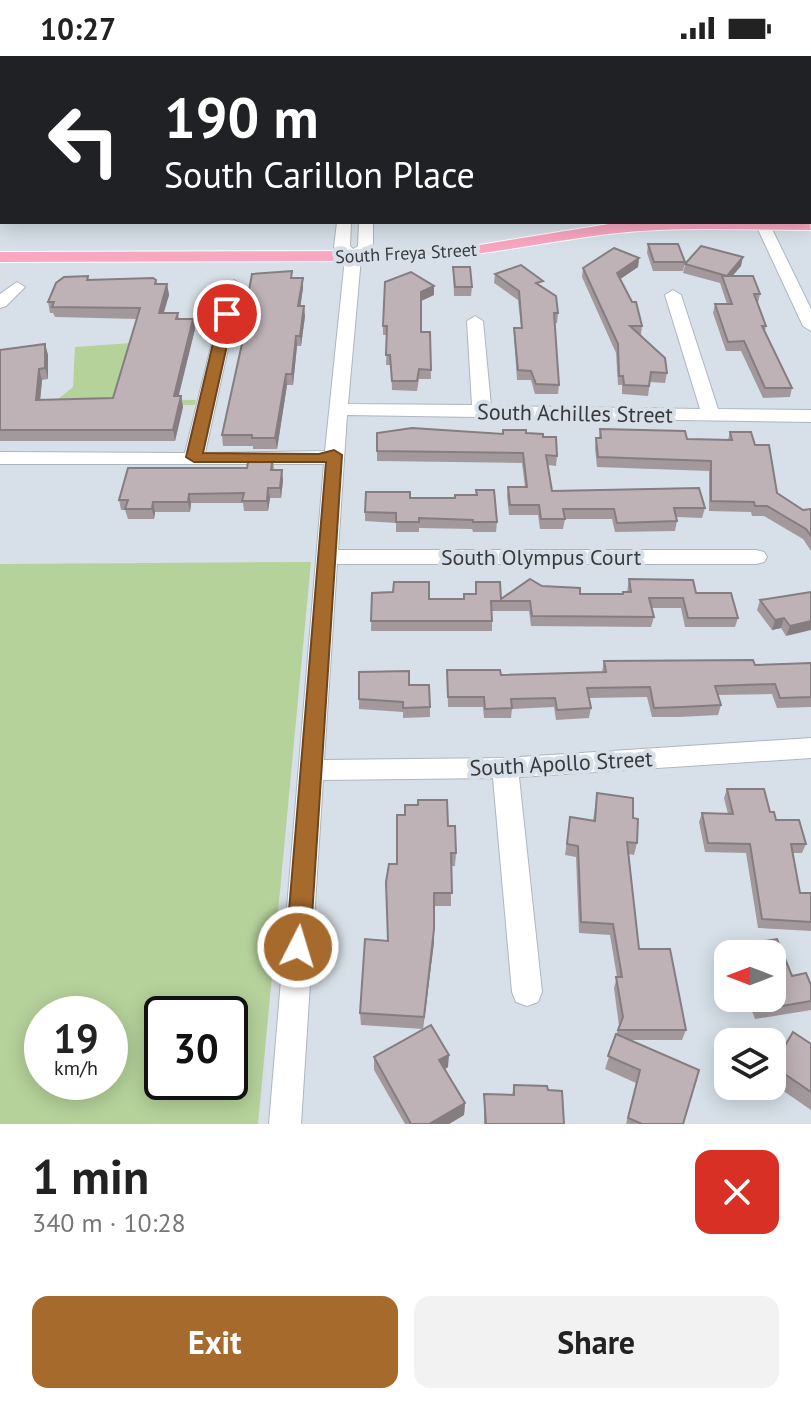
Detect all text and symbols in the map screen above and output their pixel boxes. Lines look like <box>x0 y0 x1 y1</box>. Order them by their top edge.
text: 10:27 <box>40 9 116 48</box>
text: 190 m <box>164 81 319 153</box>
icon: left <box>32 88 136 192</box>
text: South Carillon Place <box>164 151 475 198</box>
street label: South Freya Street <box>335 238 477 268</box>
pin <box>193 280 261 348</box>
icon: arrive <box>205 292 249 336</box>
street label: South Achilles Street <box>477 397 674 429</box>
street label: South Olympus Court <box>441 543 642 571</box>
street label: South Apollo Street <box>469 744 654 782</box>
position arrow <box>256 905 340 989</box>
north arrow <box>714 940 786 1012</box>
map controls <box>714 940 786 1100</box>
speed limit sign: 30 <box>144 996 248 1100</box>
text: 19 <box>53 1012 99 1064</box>
button: layers <box>714 1028 786 1100</box>
text: km/h <box>54 1055 98 1081</box>
text: 1 min <box>32 1145 149 1207</box>
button: close <box>695 1150 779 1234</box>
text: 340 m · 10:28 <box>32 1206 186 1239</box>
button: Exit <box>32 1296 398 1388</box>
button: Share <box>414 1296 779 1388</box>

